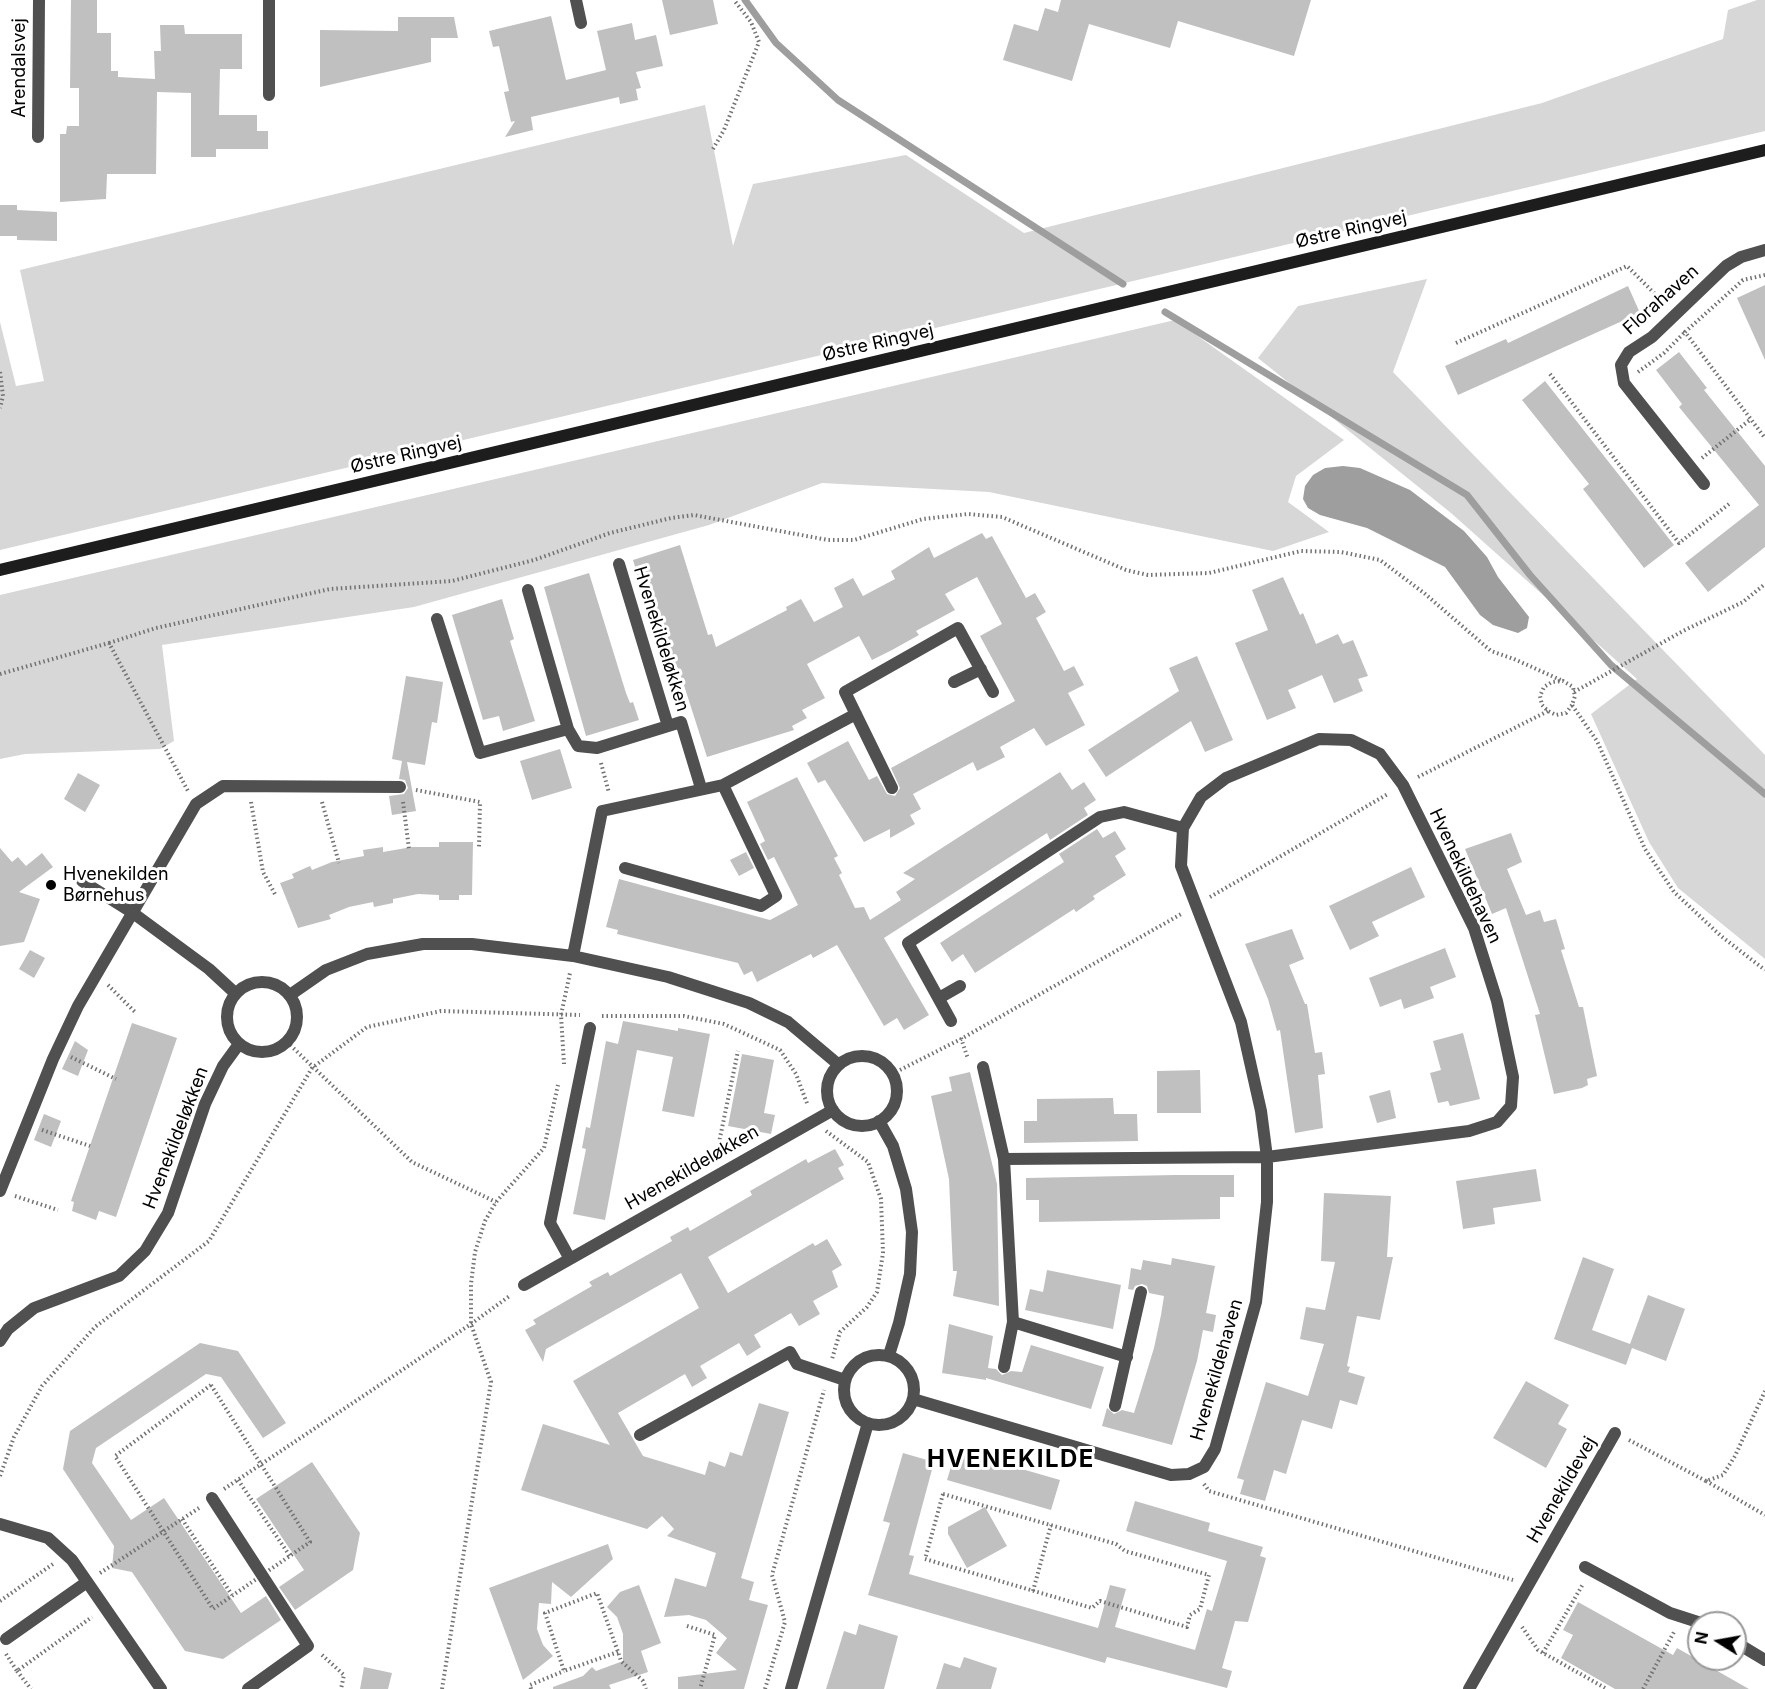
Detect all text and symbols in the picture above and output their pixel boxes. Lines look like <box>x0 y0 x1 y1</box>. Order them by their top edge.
street label: Arendalsvej <box>9 18 31 118</box>
street label: Østre Ringvej <box>1293 207 1409 253</box>
street label: Florahaven <box>1619 261 1703 339</box>
street label: Østre Ringvej <box>820 320 936 366</box>
street label: Østre Ringvej <box>348 432 464 478</box>
street label: Hvenekildeløkken <box>629 564 693 714</box>
street label: Hvenekildehaven <box>1424 805 1506 947</box>
place label: Hvenekilden Børnehus <box>63 864 169 906</box>
marker: Hvenekilden Børnehus <box>44 878 58 892</box>
street label: Hvenekildeløkken <box>139 1064 213 1212</box>
street label: Hvenekildeløkken <box>621 1121 763 1215</box>
street label: Hvenekildehaven <box>1186 1297 1248 1443</box>
street label: Hvenekildevej <box>1523 1433 1601 1547</box>
district label: HVENEKILDE <box>927 1446 1095 1474</box>
north arrow <box>1687 1611 1747 1671</box>
text: N <box>1690 1630 1712 1646</box>

